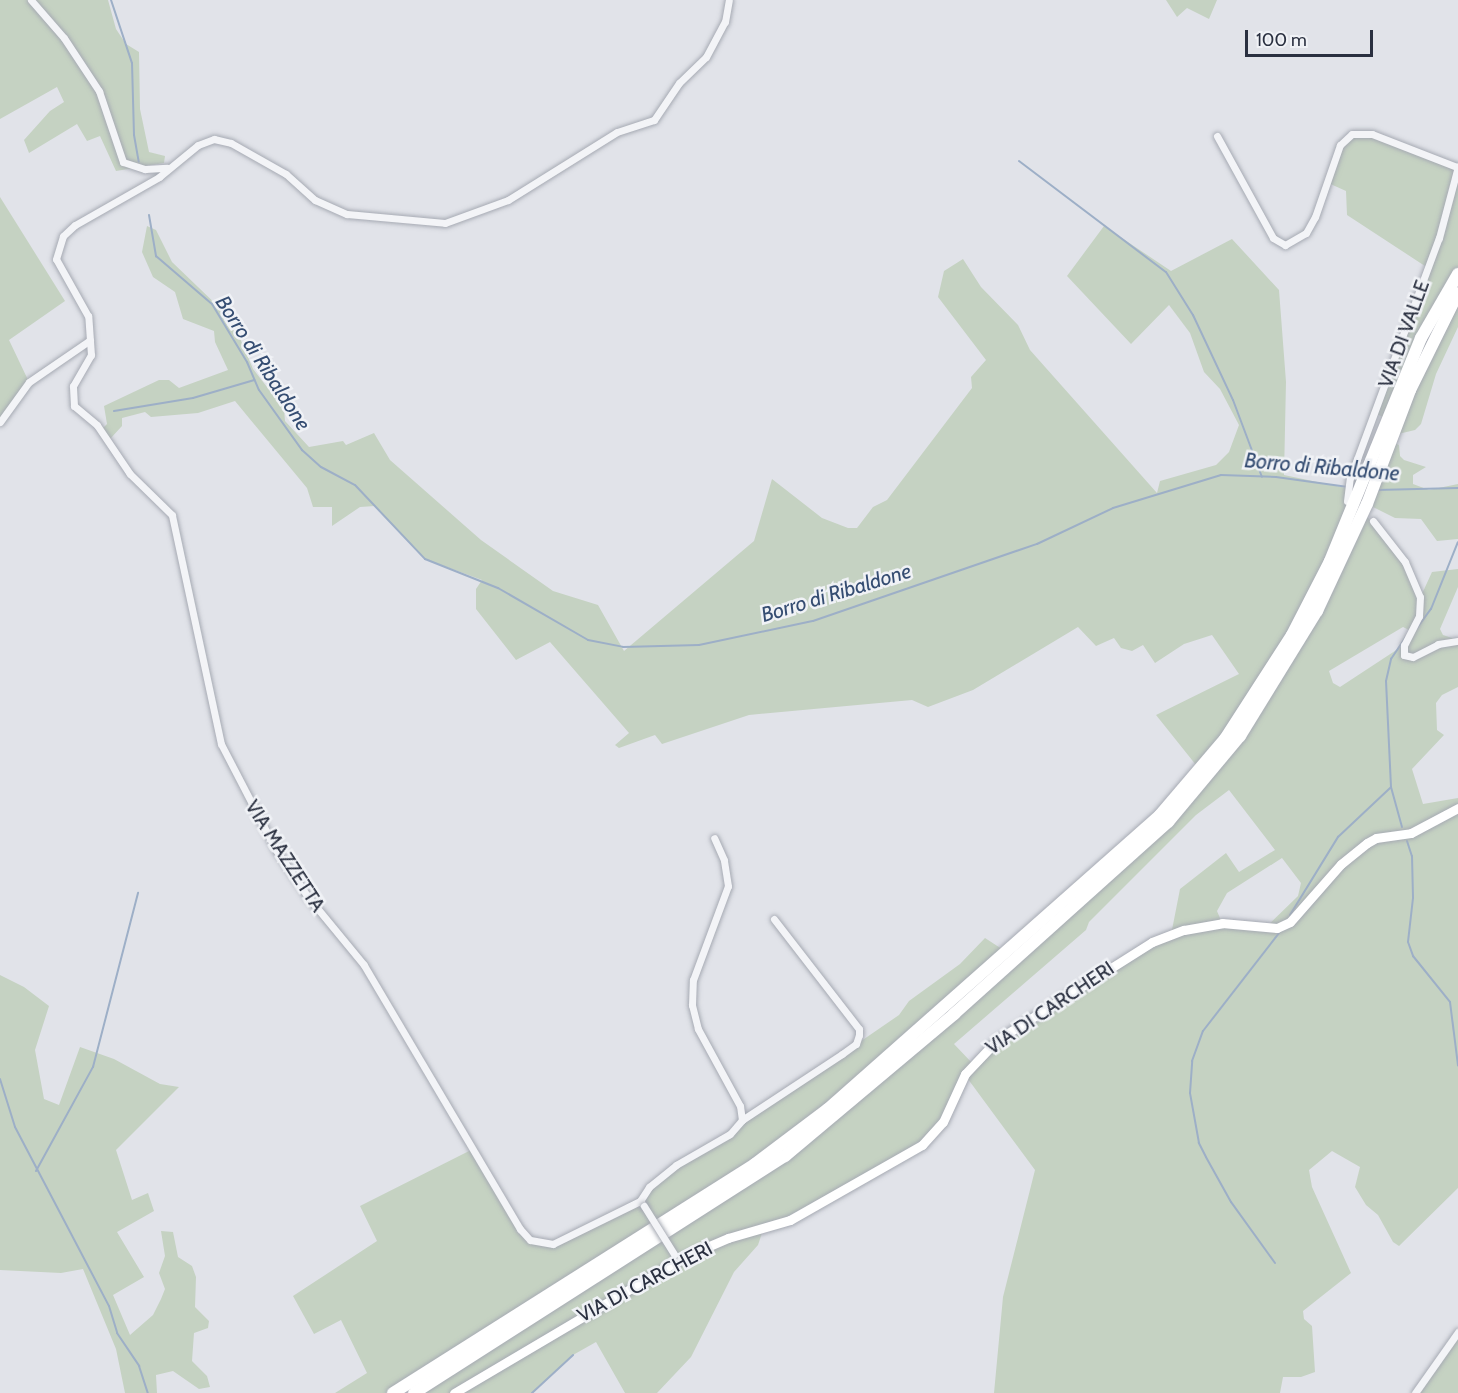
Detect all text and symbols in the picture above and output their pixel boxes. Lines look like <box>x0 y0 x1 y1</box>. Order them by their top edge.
scale bar <box>1248 18 1376 56</box>
text: 100 m <box>1256 29 1307 51</box>
street label: VIA DI VALLE <box>1373 277 1435 391</box>
water label: Borro di Ribaldone <box>210 291 316 435</box>
water label: Borro di Ribaldone <box>1243 448 1401 486</box>
water label: Borro di Ribaldone <box>758 558 914 628</box>
street label: VIA MAZZETTA <box>240 796 330 916</box>
street label: VIA DI CARCHERI <box>981 956 1119 1060</box>
street label: VIA DI CARCHERI <box>573 1236 717 1328</box>

